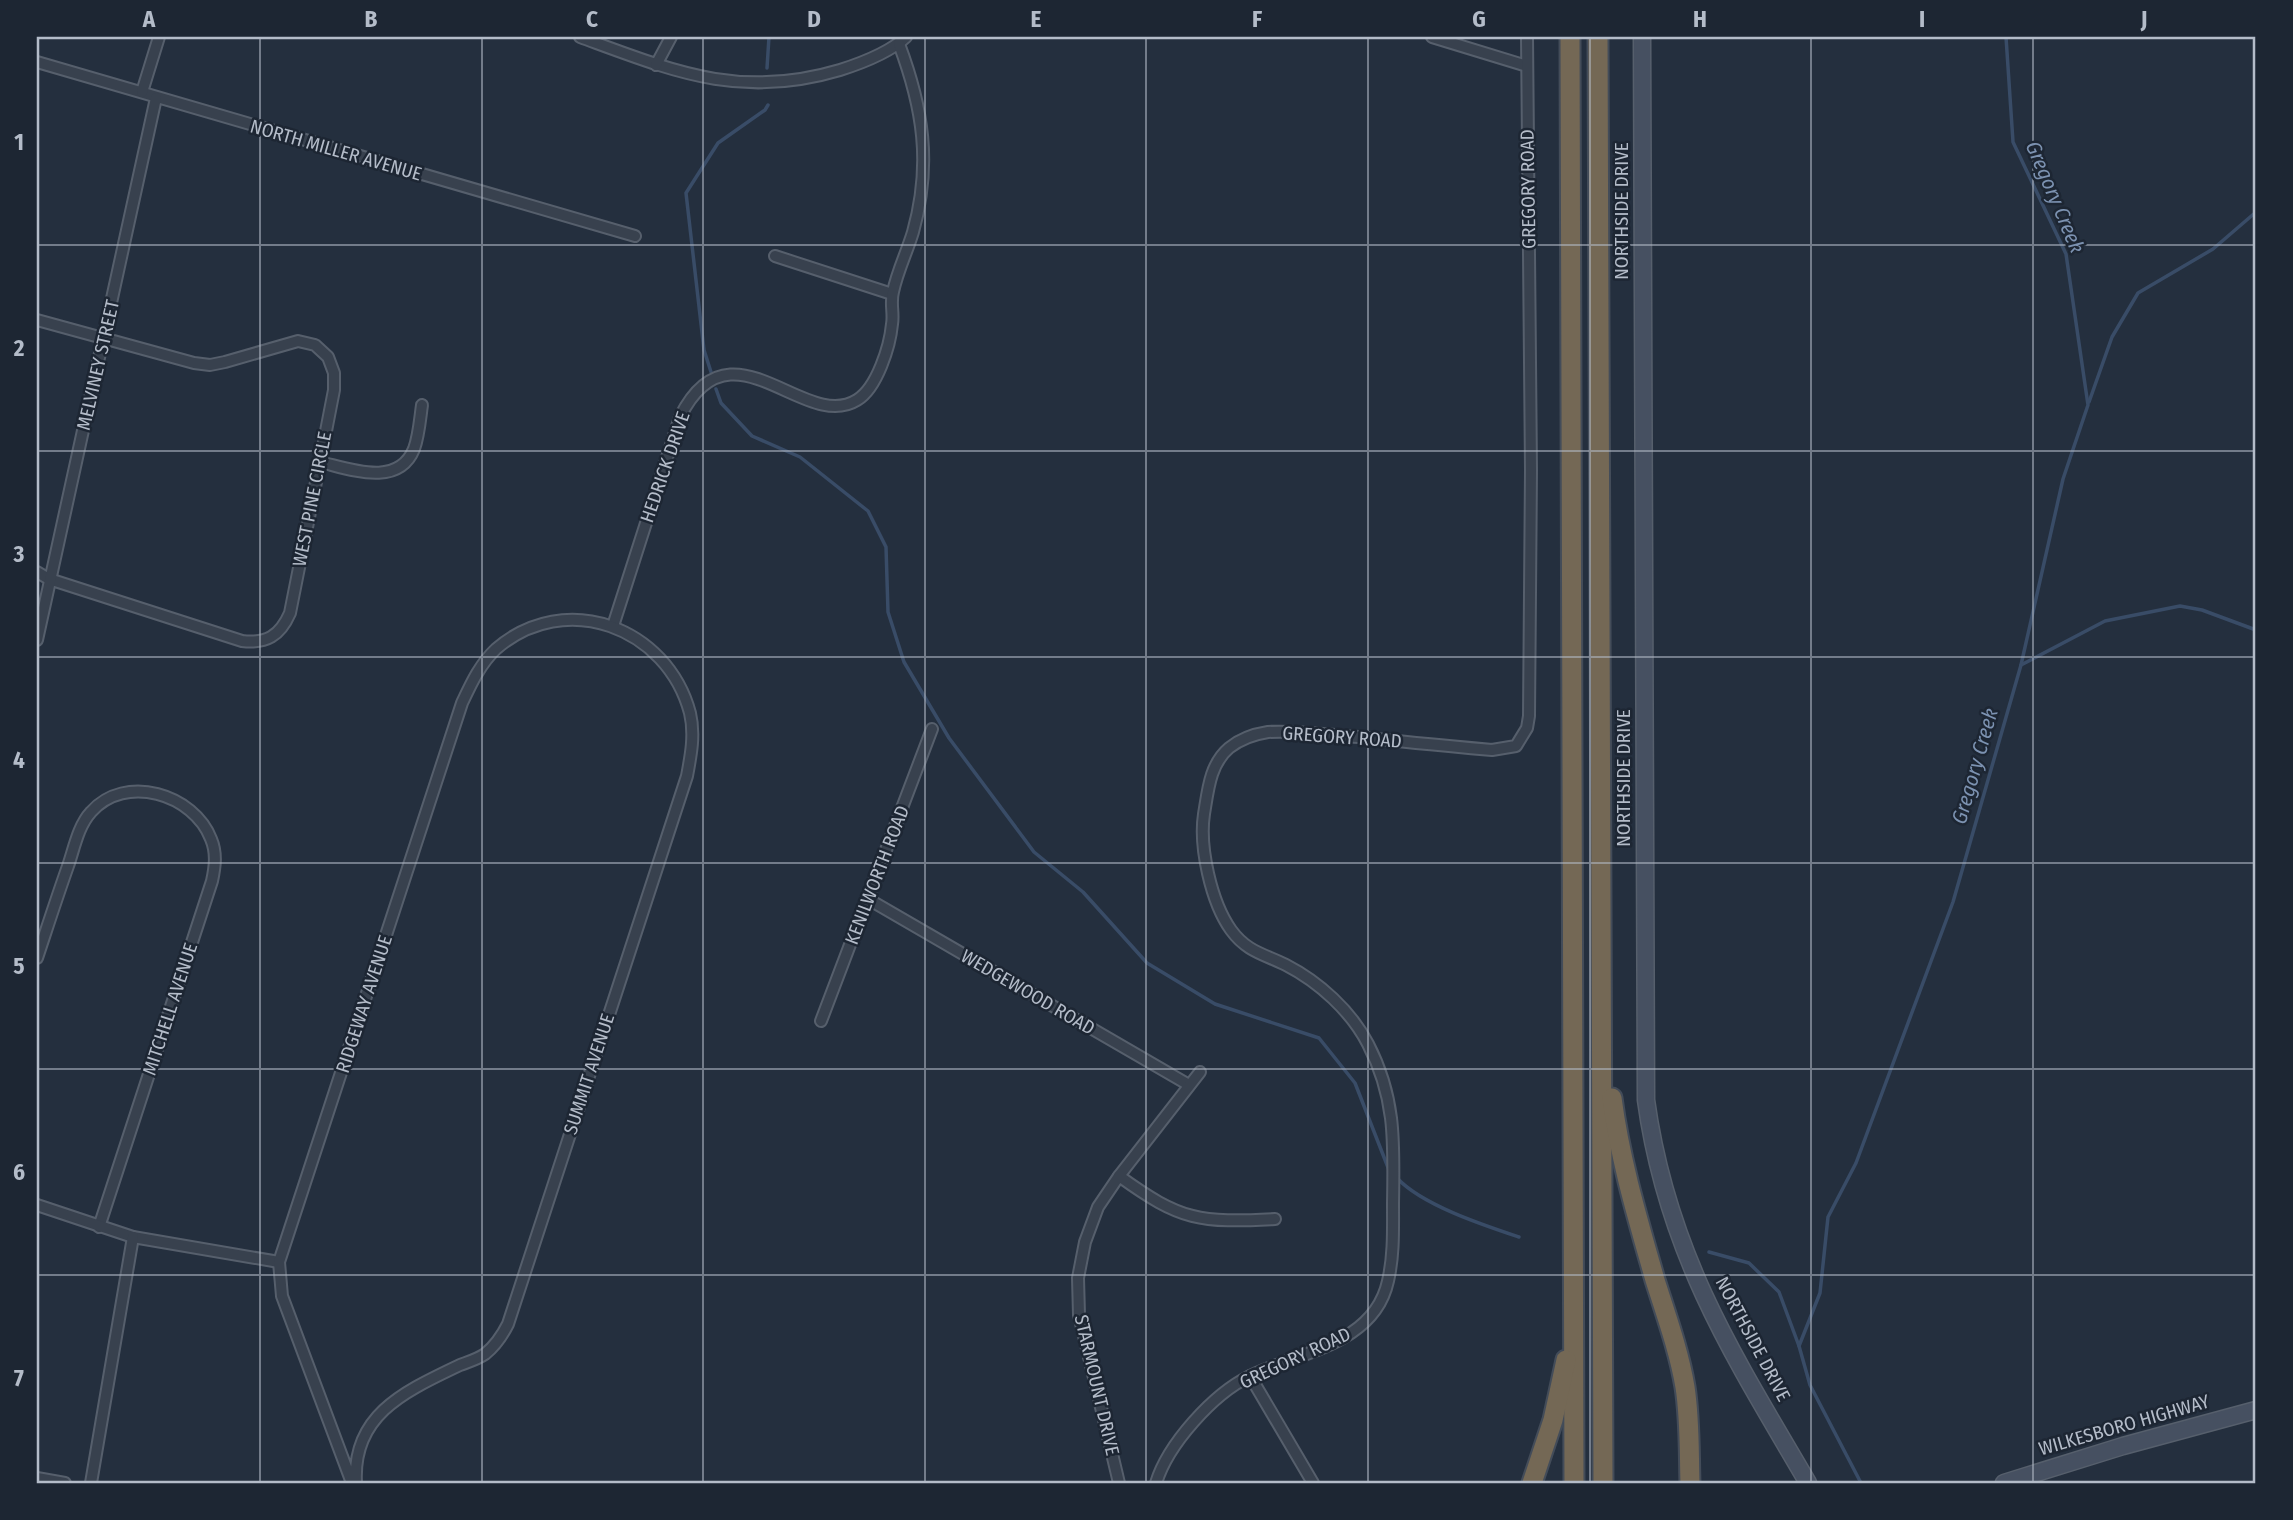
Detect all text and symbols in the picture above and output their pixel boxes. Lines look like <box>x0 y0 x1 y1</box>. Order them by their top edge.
text: A <box>142 5 156 33</box>
text: B <box>365 5 378 33</box>
text: C <box>586 5 598 33</box>
text: D <box>807 5 821 33</box>
text: E <box>1031 5 1042 33</box>
text: F <box>1252 5 1262 33</box>
text: G <box>1472 5 1486 33</box>
text: H <box>1693 5 1707 33</box>
text: I <box>1919 5 1925 33</box>
text: J <box>2140 5 2147 33</box>
street label: NORTH MILLER AVENUE <box>248 115 424 185</box>
text: 1 <box>14 128 24 156</box>
street label: GREGORY ROAD <box>1515 129 1541 249</box>
water label: Gregory Creek <box>2020 137 2090 257</box>
street label: NORTHSIDE DRIVE <box>1610 142 1633 280</box>
street label: MELVINEY STREET <box>72 297 124 432</box>
text: 2 <box>13 334 25 362</box>
street label: HEDRICK DRIVE <box>635 408 695 526</box>
street label: WEST PINE CIRCLE <box>288 430 336 568</box>
text: 3 <box>13 540 25 568</box>
water label: Gregory Creek <box>1946 705 2004 827</box>
street label: NORTHSIDE DRIVE <box>1612 709 1635 847</box>
street label: GREGORY ROAD <box>1282 721 1402 753</box>
text: 4 <box>13 746 25 774</box>
street label: KENILWORTH ROAD <box>840 802 914 948</box>
street label: RIDGEWAY AVENUE <box>331 932 397 1076</box>
street label: MITCHELL AVENUE <box>138 940 202 1078</box>
street label: WEDGEWOOD ROAD <box>957 944 1099 1040</box>
text: 5 <box>13 952 25 980</box>
street label: SUMMIT AVENUE <box>559 1011 619 1137</box>
text: 6 <box>13 1158 25 1186</box>
street label: NORTHSIDE DRIVE <box>1711 1273 1795 1405</box>
street label: STARMOUNT DRIVE <box>1070 1313 1124 1458</box>
street label: GREGORY ROAD <box>1236 1322 1354 1394</box>
text: 7 <box>14 1364 24 1392</box>
street label: WILKESBORO HIGHWAY <box>2036 1389 2212 1460</box>

